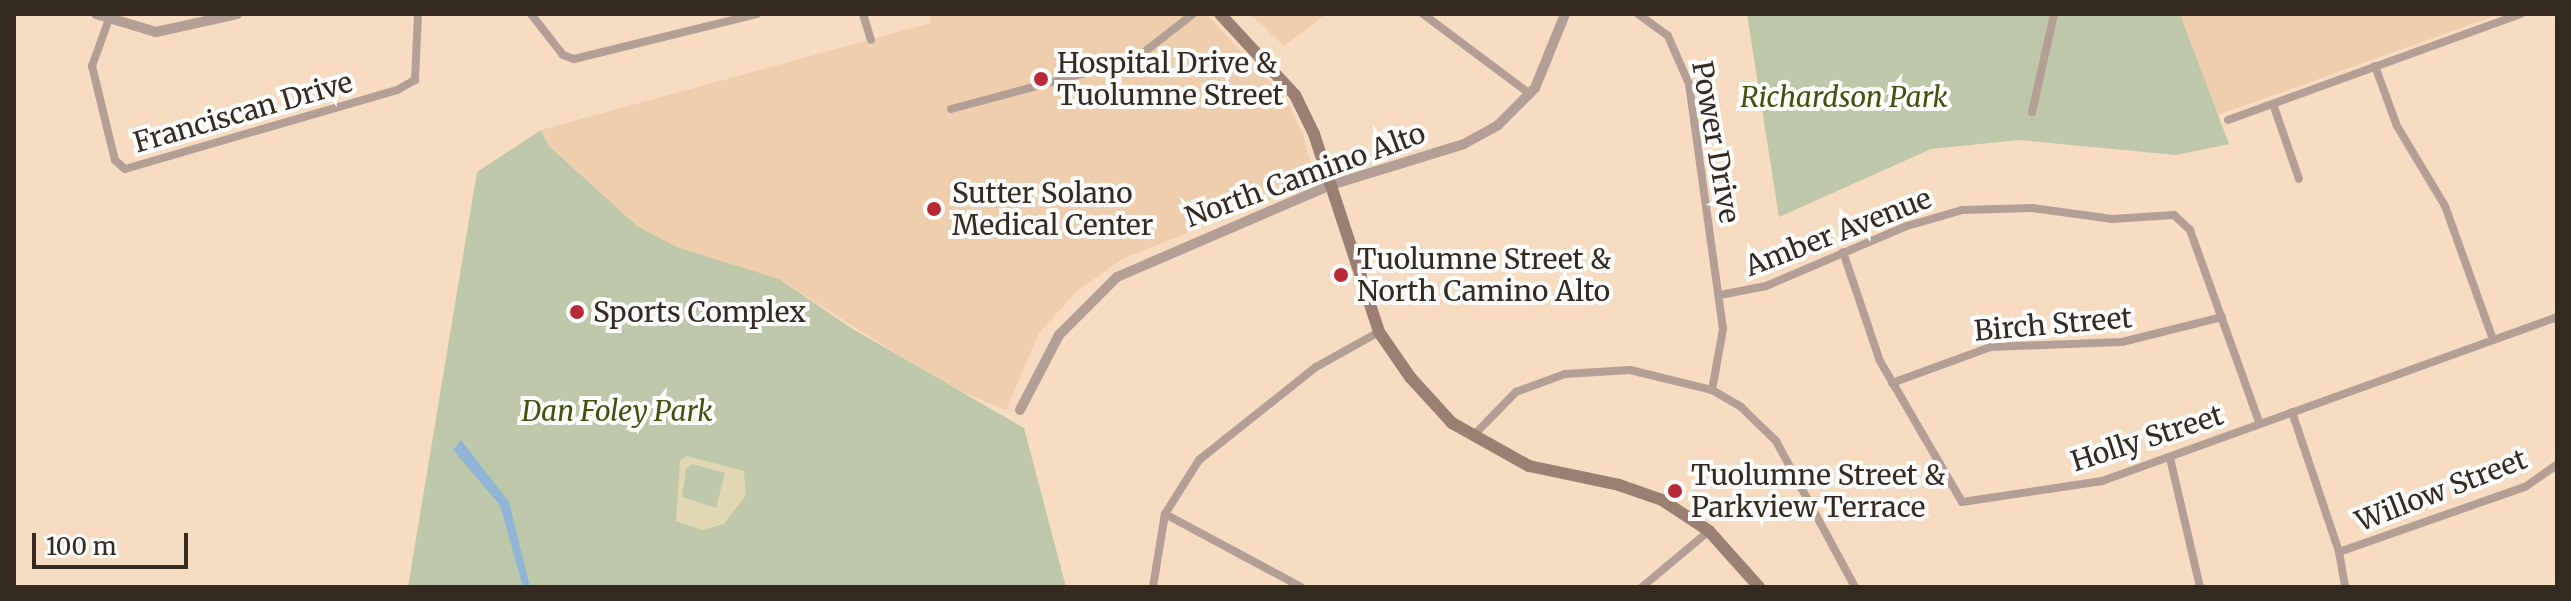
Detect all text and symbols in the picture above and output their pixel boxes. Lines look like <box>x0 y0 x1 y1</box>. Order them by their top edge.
place label: Hospital Drive & Tuolumne Street <box>1057 46 1283 112</box>
street label: Power Drive <box>1685 58 1747 226</box>
street label: Franciscan Drive <box>130 65 356 159</box>
marker: Hospital Drive & Tuolumne Street <box>1032 70 1050 88</box>
park label: Richardson Park <box>1740 80 1948 114</box>
street label: North Camino Alto <box>1180 116 1430 234</box>
place label: Sutter Solano Medical Center <box>952 176 1153 242</box>
street label: Amber Avenue <box>1740 181 1936 283</box>
marker: Sutter Solano Medical Center <box>923 198 945 220</box>
place label: Tuolumne Street & North Camino Alto <box>1357 242 1611 308</box>
marker: Tuolumne Street & North Camino Alto <box>1332 266 1350 284</box>
place label: Sports Complex <box>593 295 806 329</box>
street label: Birch Street <box>1973 300 2133 348</box>
marker: Sports Complex <box>568 303 586 321</box>
park label: Dan Foley Park <box>521 394 713 428</box>
street label: Holly Street <box>2067 398 2227 478</box>
street label: Willow Street <box>2351 442 2531 538</box>
place label: Tuolumne Street & Parkview Terrace <box>1691 458 1945 524</box>
marker: Tuolumne Street & Parkview Terrace <box>1666 482 1684 500</box>
scale bar <box>36 517 192 567</box>
text: 100 m <box>46 531 116 562</box>

